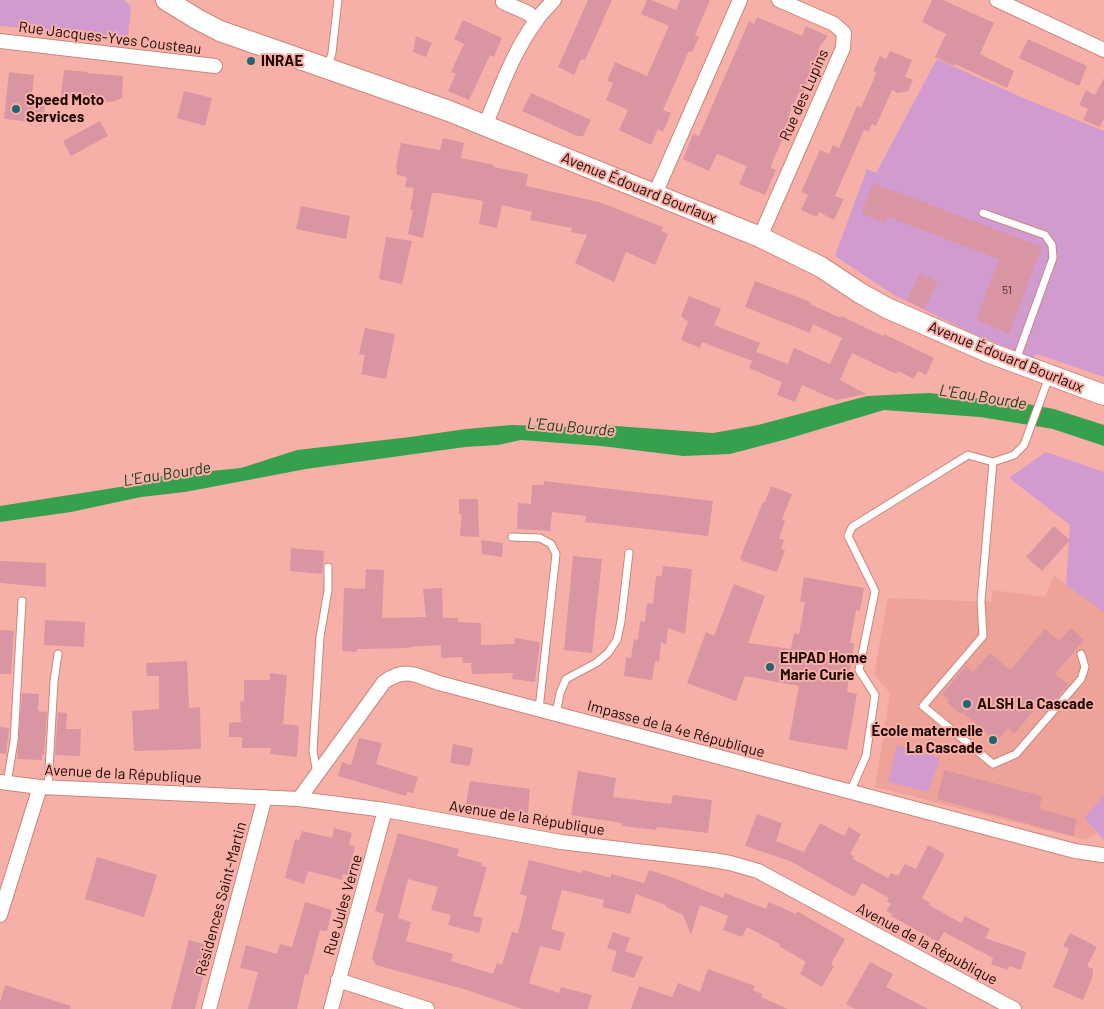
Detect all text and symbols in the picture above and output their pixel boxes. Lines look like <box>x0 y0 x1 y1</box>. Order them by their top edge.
street label: Rue Jacques-Yves Cousteau <box>18 18 202 58</box>
street label: Rue des Lupins <box>776 46 832 144</box>
place label: INRAE <box>261 52 303 70</box>
marker: INRAE <box>245 55 257 67</box>
place label: Speed Moto Services <box>26 91 104 126</box>
marker: Speed Moto Services <box>10 103 22 115</box>
street label: Avenue Édouard Bourlaux <box>559 149 719 227</box>
house number: 51 <box>1002 283 1012 297</box>
street label: Avenue Édouard Bourlaux <box>926 318 1086 396</box>
water label: L'Eau Bourde <box>938 381 1028 413</box>
water label: L'Eau Bourde <box>526 414 616 440</box>
water label: L'Eau Bourde <box>122 458 212 490</box>
place label: EHPAD Home Marie Curie <box>780 649 867 684</box>
marker: EHPAD Home Marie Curie <box>764 661 776 673</box>
place label: ALSH La Cascade <box>977 695 1094 713</box>
street label: Impasse de la 4e République <box>585 697 767 761</box>
marker: ALSH La Cascade <box>961 698 973 710</box>
place label: École maternelle La Cascade <box>871 722 983 757</box>
marker: École maternelle La Cascade <box>987 734 999 746</box>
street label: Avenue de la République <box>44 761 202 787</box>
street label: Avenue de la République <box>448 797 606 839</box>
street label: Résidences Saint-Martin <box>192 820 250 978</box>
street label: Rue Jules Verne <box>320 853 366 957</box>
street label: Avenue de la République <box>853 899 1001 989</box>

